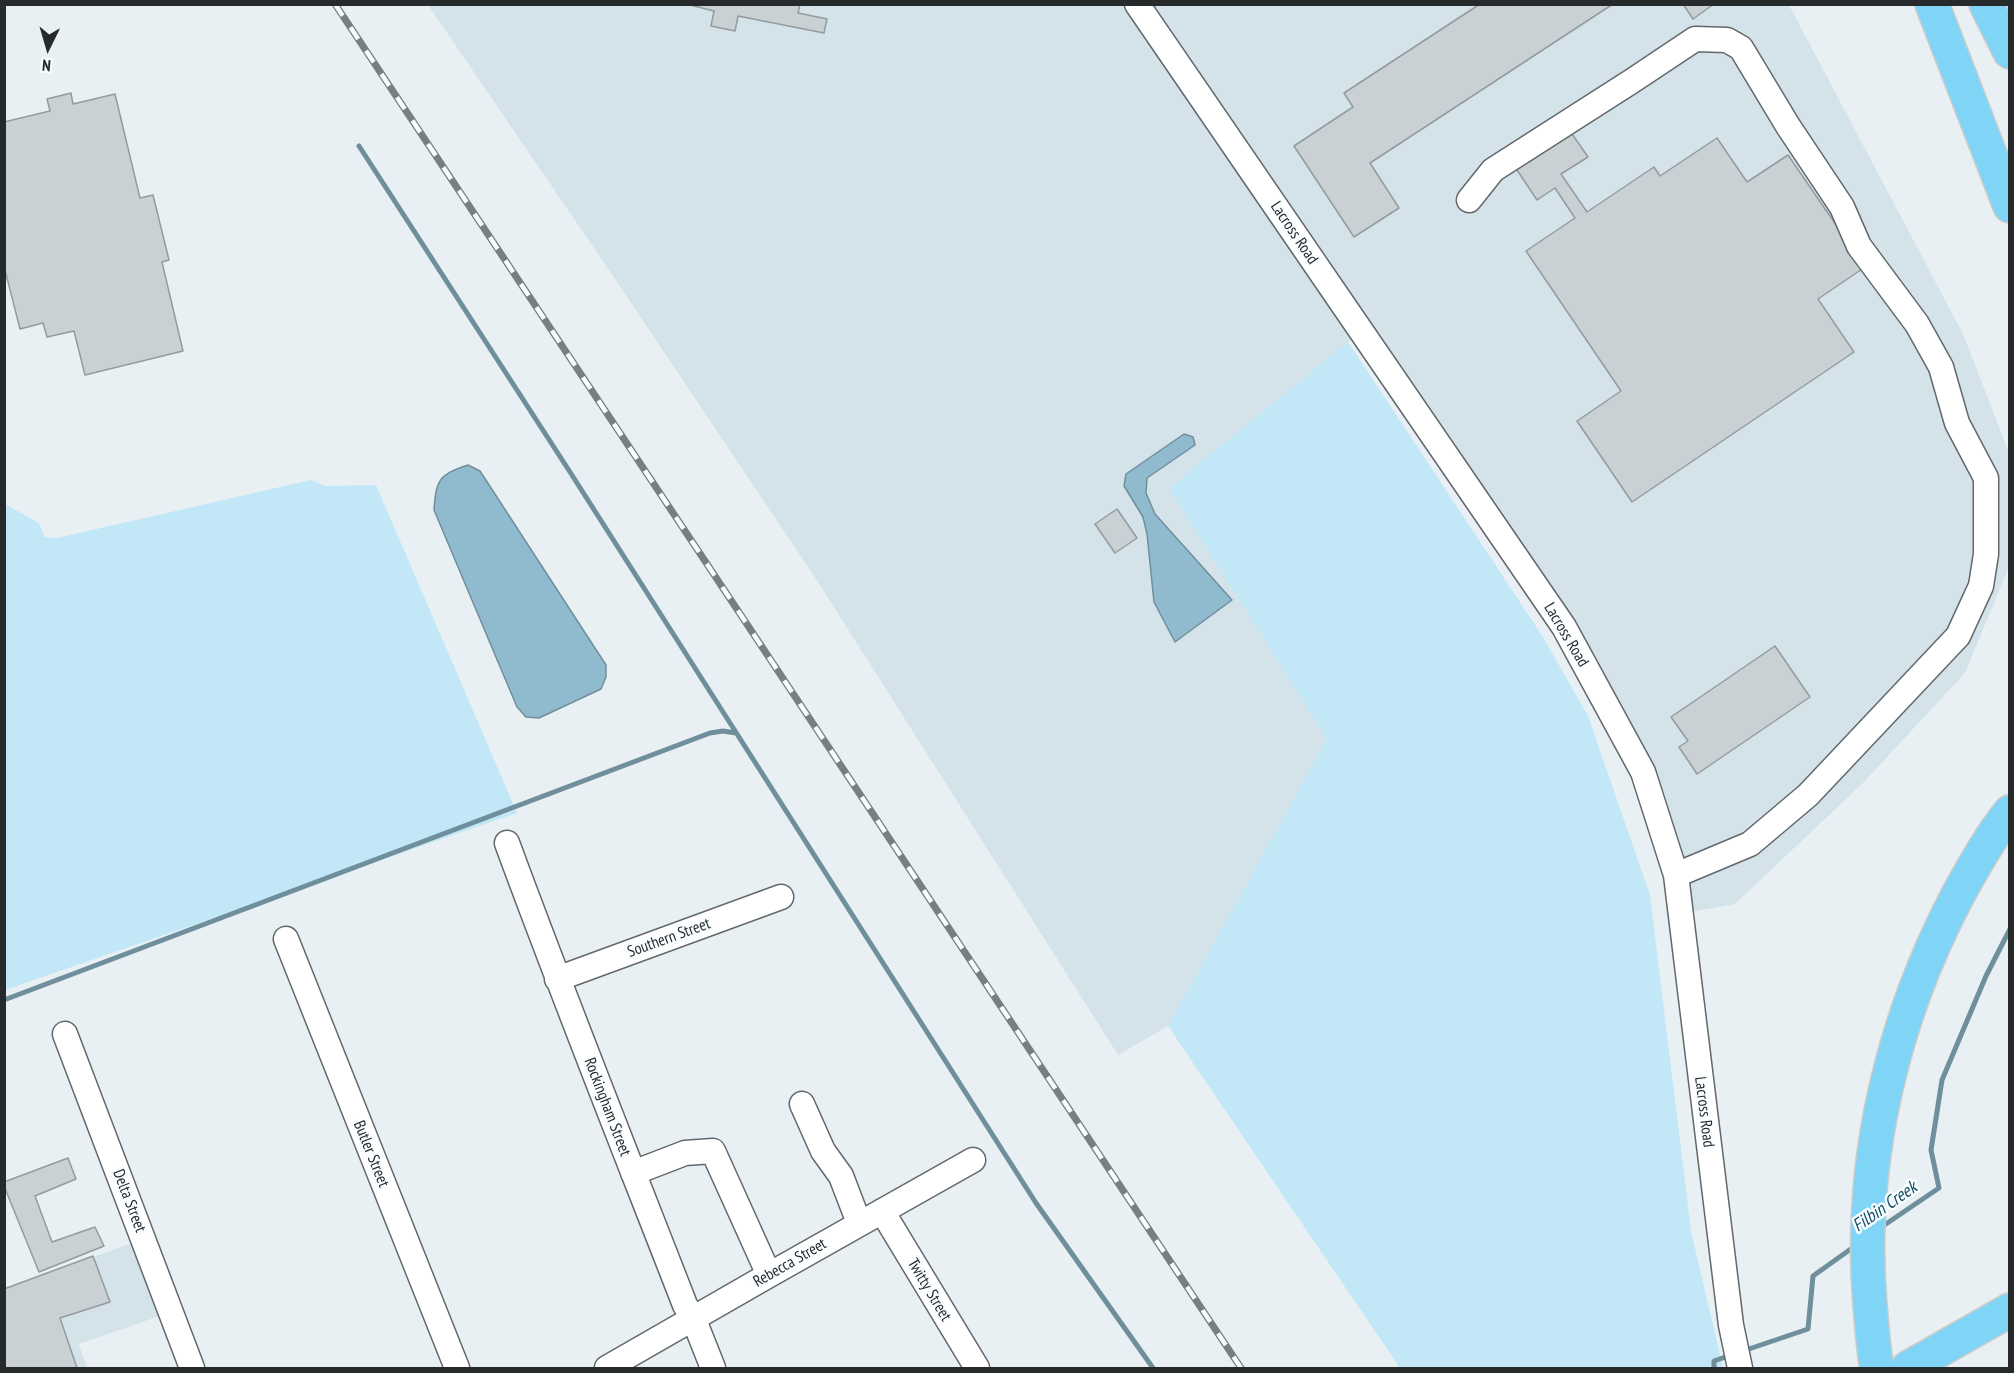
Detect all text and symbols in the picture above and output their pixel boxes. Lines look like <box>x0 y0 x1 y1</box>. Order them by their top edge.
north arrow <box>18 18 78 78</box>
text: N <box>41 56 52 76</box>
street label: Lacross Road <box>1266 198 1322 268</box>
street label: Lacross Road <box>1539 599 1593 671</box>
street label: Southern Street <box>625 914 713 962</box>
street label: Rockingham Street <box>579 1055 635 1159</box>
street label: Lacross Road <box>1690 1075 1718 1149</box>
street label: Butler Street <box>349 1118 393 1190</box>
street label: Delta Street <box>108 1167 150 1235</box>
water label: Filbin Creek <box>1849 1177 1921 1237</box>
street label: Rebecca Street <box>750 1234 830 1292</box>
street label: Twitty Street <box>903 1255 955 1325</box>

